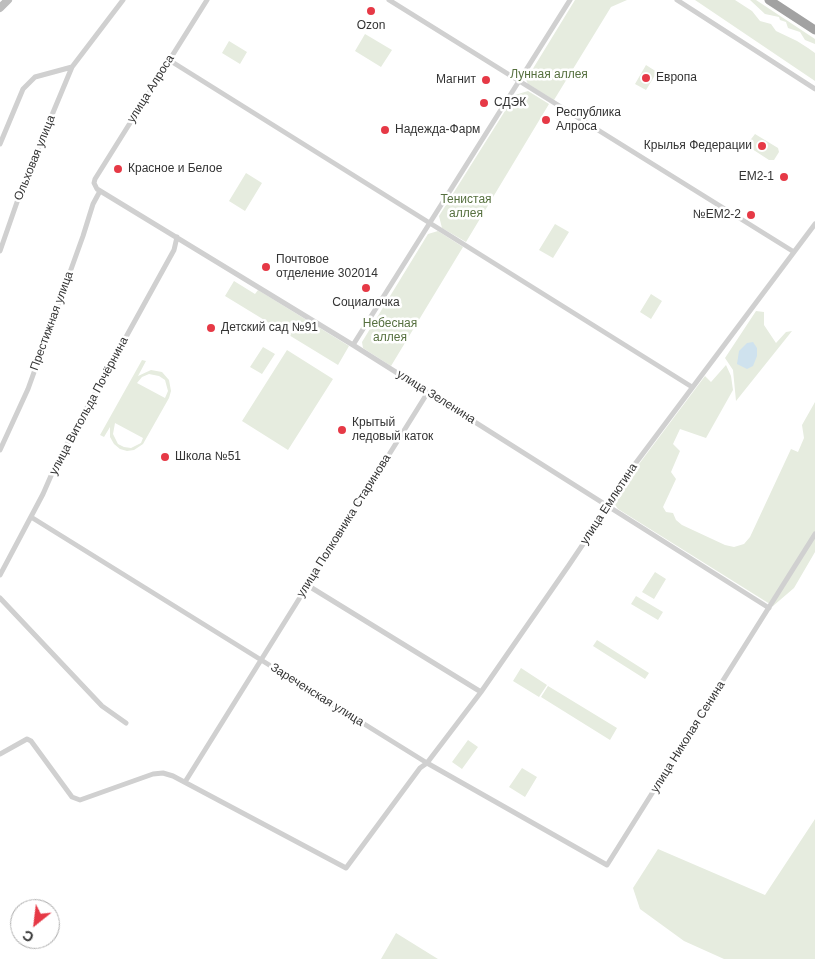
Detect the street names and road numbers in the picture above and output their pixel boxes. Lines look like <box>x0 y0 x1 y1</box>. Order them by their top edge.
street label: улица Алроса <box>124 52 178 126</box>
street label: Ольховая улица <box>11 113 59 203</box>
street label: Престижная улица <box>27 270 77 372</box>
street label: улица Витольда Почёрнина <box>46 334 132 478</box>
street label: улица Зеленина <box>394 367 478 427</box>
street label: улица Полковника Старинова <box>294 452 394 600</box>
street label: улица Емлютина <box>577 461 641 547</box>
street label: Зареченская улица <box>268 660 366 730</box>
street label: улица Николая Сенина <box>648 679 728 795</box>

